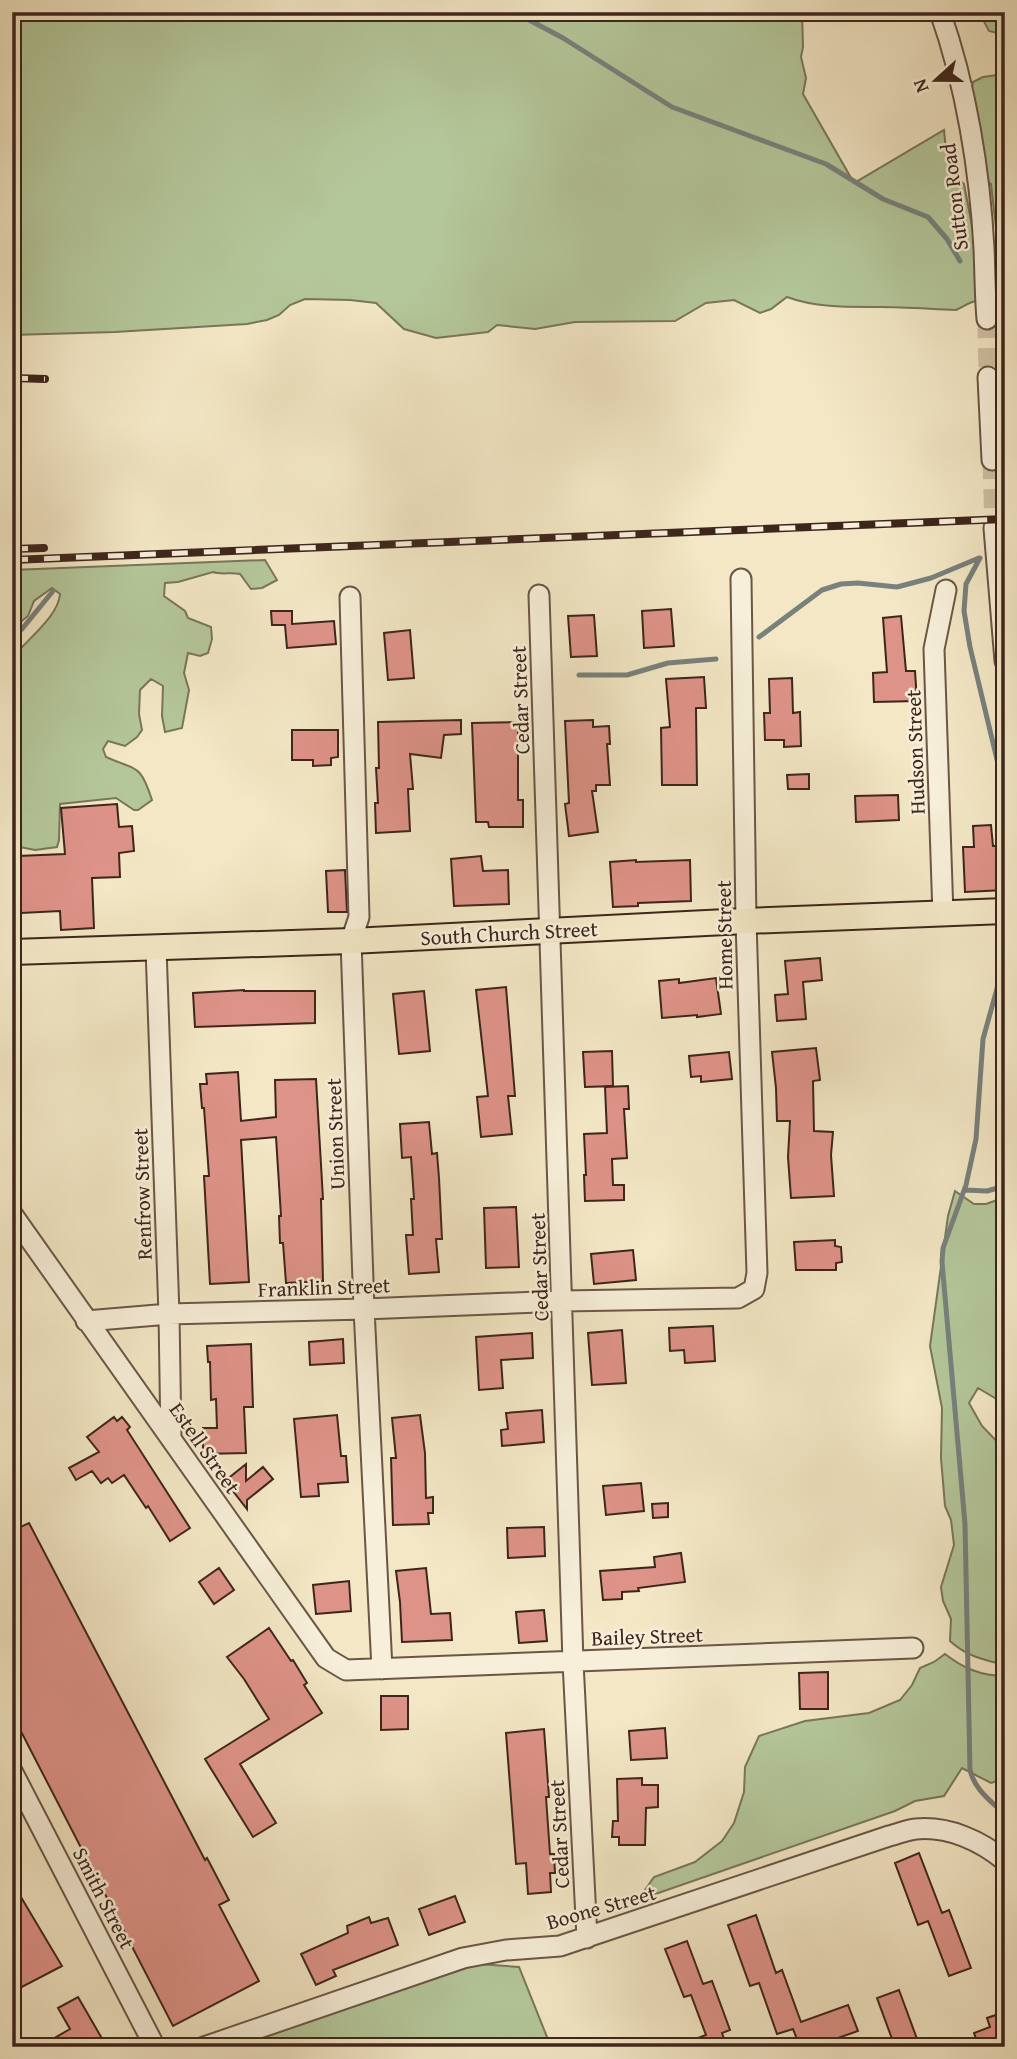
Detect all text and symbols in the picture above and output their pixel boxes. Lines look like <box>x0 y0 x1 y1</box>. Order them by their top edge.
north arrow <box>902 46 972 116</box>
text: N <box>905 75 935 97</box>
street label: Sutton Road <box>932 141 976 252</box>
street label: Cedar Street <box>503 645 537 755</box>
street label: Hudson Street <box>897 688 933 815</box>
street label: Home Street <box>708 879 740 990</box>
street label: South Church Street <box>420 913 599 953</box>
street label: Union Street <box>318 1077 352 1190</box>
street label: Renfrow Street <box>124 1127 160 1260</box>
street label: Cedar Street <box>522 1212 556 1322</box>
street label: Franklin Street <box>257 1269 391 1305</box>
street label: Estell Street <box>162 1396 248 1501</box>
street label: Bailey Street <box>591 1619 704 1653</box>
street label: Cedar Street <box>541 1778 577 1889</box>
street label: Smith Street <box>65 1842 143 1955</box>
street label: Boone Street <box>543 1876 660 1937</box>

